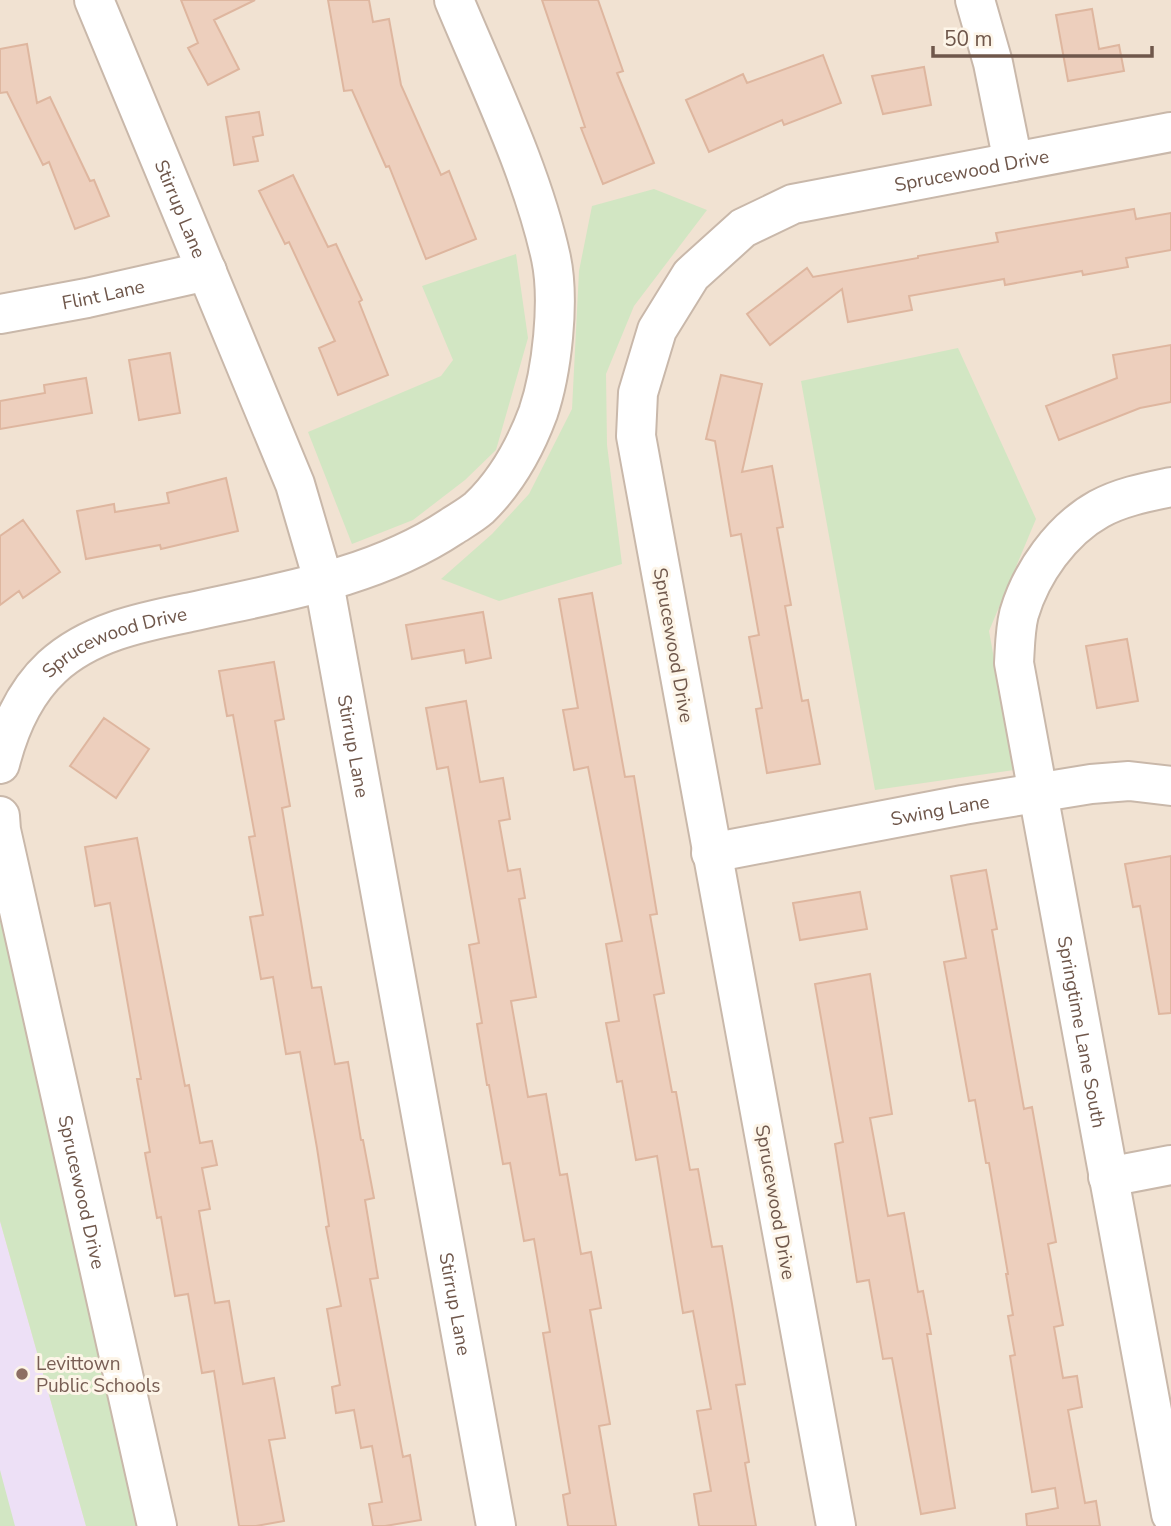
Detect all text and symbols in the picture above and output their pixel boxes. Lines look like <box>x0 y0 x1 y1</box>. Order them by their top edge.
scale bar <box>933 14 1152 58</box>
text: 50 m <box>944 25 993 53</box>
street label: Sprucewood Drive <box>892 144 1051 198</box>
street label: Stirrup Lane <box>148 156 212 262</box>
street label: Flint Lane <box>60 273 147 316</box>
street label: Sprucewood Drive <box>647 566 699 725</box>
street label: Sprucewood Drive <box>36 601 189 684</box>
street label: Stirrup Lane <box>331 693 375 800</box>
street label: Swing Lane <box>888 789 991 833</box>
street label: Springtime Lane South <box>1051 934 1112 1130</box>
street label: Sprucewood Drive <box>51 1113 111 1272</box>
street label: Sprucewood Drive <box>749 1123 801 1282</box>
street label: Stirrup Lane <box>432 1250 477 1358</box>
place label: Levittown Public Schools <box>36 1351 160 1399</box>
marker: Levittown Public Schools <box>14 1366 30 1382</box>

